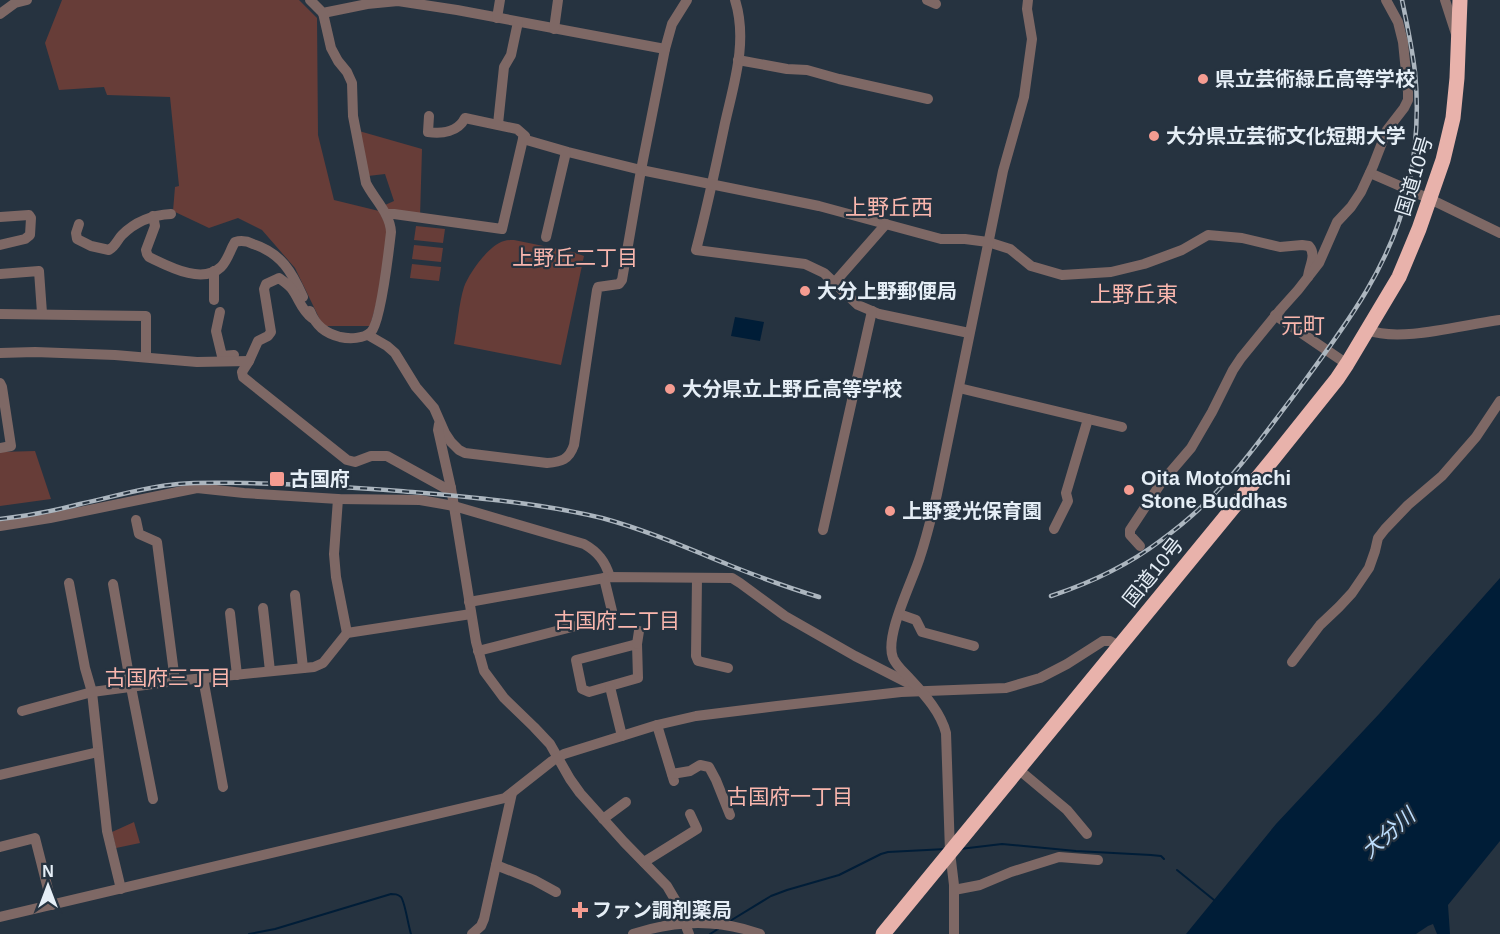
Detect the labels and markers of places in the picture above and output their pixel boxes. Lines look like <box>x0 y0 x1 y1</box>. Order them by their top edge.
place label: 県立芸術緑丘高等学校 <box>1215 68 1415 90</box>
marker: 県立芸術緑丘高等学校 <box>1196 72 1210 86</box>
place label: 大分県立芸術文化短期大学 <box>1166 125 1406 147</box>
marker: 大分県立芸術文化短期大学 <box>1147 129 1161 143</box>
place label: 大分上野郵便局 <box>817 280 957 302</box>
marker: 大分上野郵便局 <box>798 284 812 298</box>
place label: 大分県立上野丘高等学校 <box>682 378 902 400</box>
marker: 大分県立上野丘高等学校 <box>663 382 677 396</box>
place label: Oita Motomachi Stone Buddhas <box>1141 467 1291 512</box>
place label: 古国府 <box>290 468 350 490</box>
marker: 古国府 <box>268 470 286 488</box>
marker: Oita Motomachi Stone Buddhas <box>1122 483 1136 497</box>
place label: 上野愛光保育園 <box>902 500 1042 522</box>
marker: 上野愛光保育園 <box>883 504 897 518</box>
place label: ファン調剤薬局 <box>592 899 732 921</box>
marker: ファン調剤薬局 <box>573 903 587 917</box>

